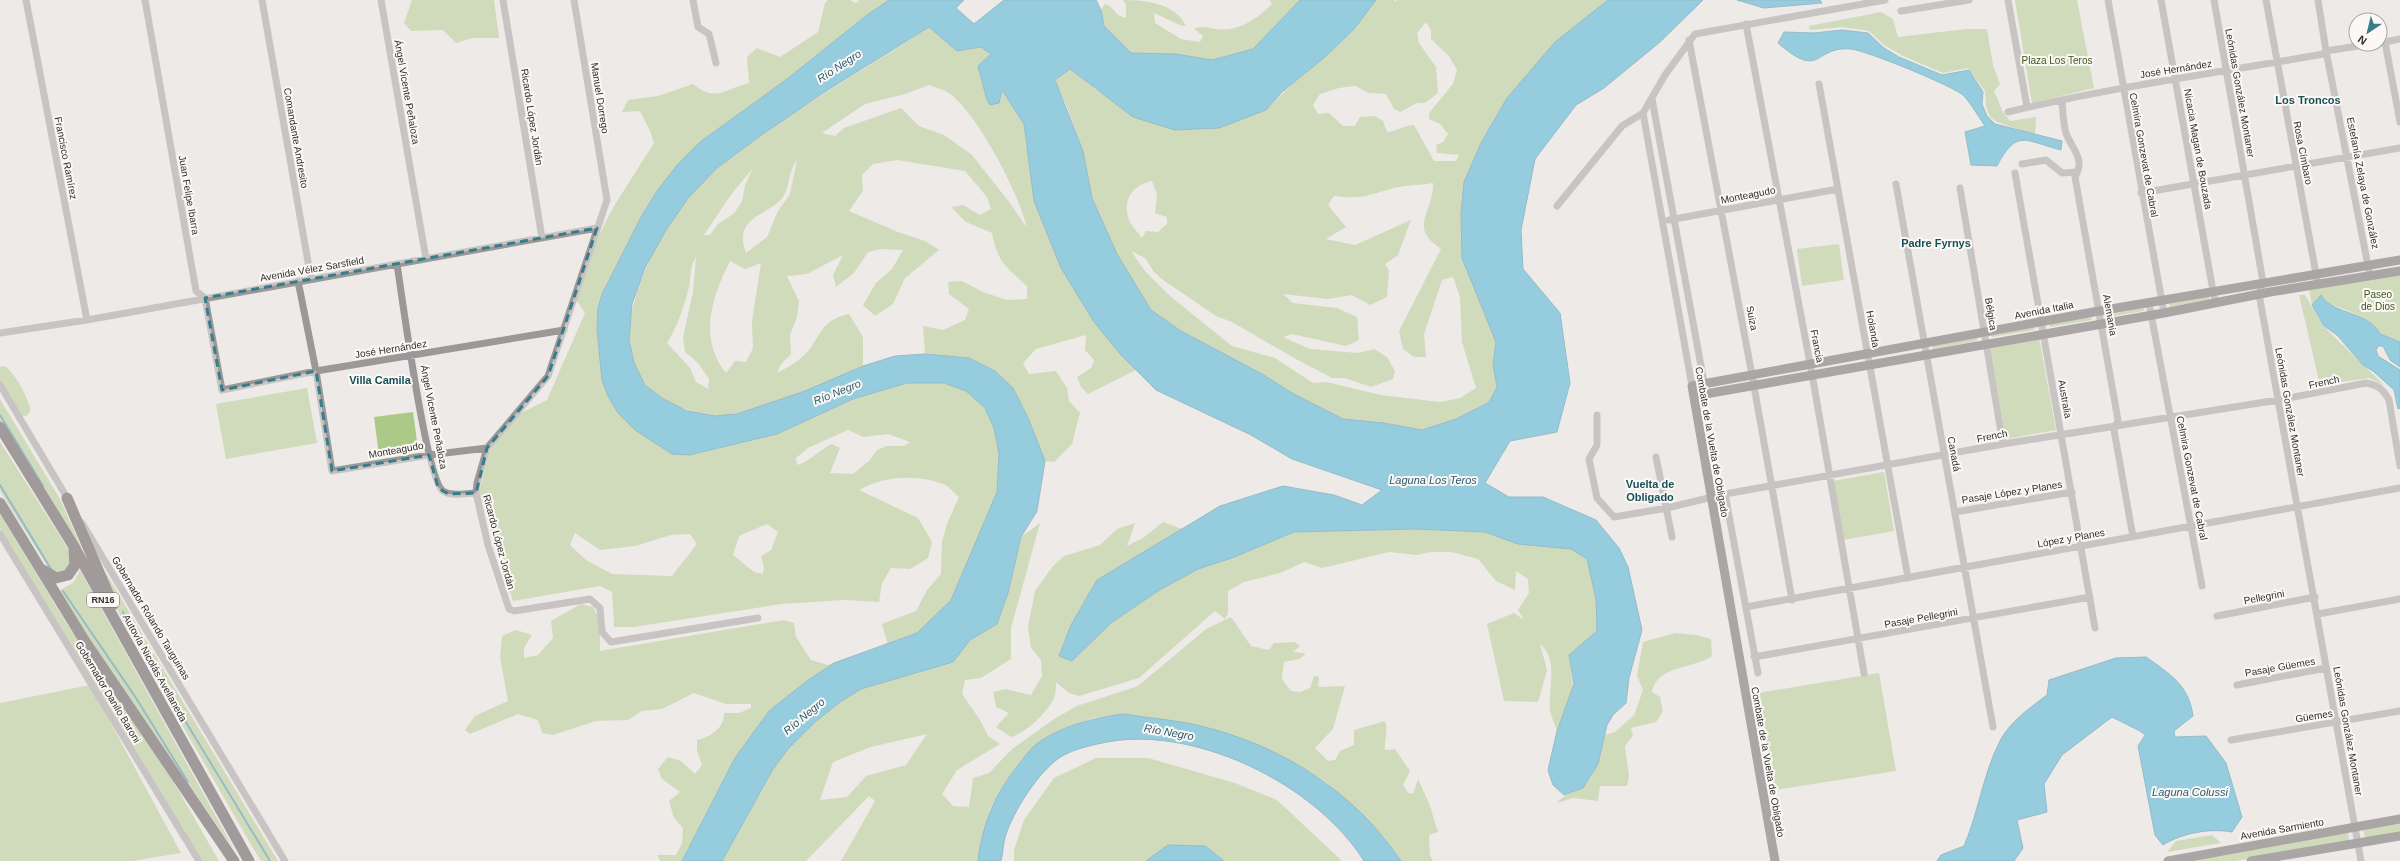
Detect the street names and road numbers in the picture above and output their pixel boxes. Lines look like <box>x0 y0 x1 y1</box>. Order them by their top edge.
street label: Leónidas González Montaner <box>2223 28 2257 159</box>
street label: Ángel Vicente Peñaloza <box>392 39 423 146</box>
street label: José Hernández <box>2139 58 2213 80</box>
street label: Manuel Dorrego <box>589 62 611 135</box>
street label: Ricardo López Jordán <box>519 68 545 166</box>
street label: Comandante Andresito <box>282 87 310 189</box>
street label: Nicacia Magan de Bouzada <box>2182 88 2214 211</box>
street label: Celmira Gonzevat de Cabral <box>2128 92 2160 218</box>
street label: Francisco Ramírez <box>53 116 79 200</box>
street label: Estefanía Zelaya de González <box>2345 116 2381 250</box>
street label: Rosa Címbaro <box>2291 120 2315 186</box>
street label: Juan Felipe Ibarra <box>177 154 201 236</box>
street label: Monteagudo <box>1720 184 1777 206</box>
street label: Avenida Vélez Sarsfield <box>259 254 365 284</box>
street label: Alemania <box>2101 294 2119 337</box>
street label: Bélgica <box>1983 297 1999 331</box>
street label: Avenida Italia <box>2014 299 2075 321</box>
street label: Suiza <box>1744 305 1760 332</box>
street label: Holanda <box>1864 310 1882 349</box>
street label: Francia <box>1808 329 1826 364</box>
street label: José Hernández <box>354 338 428 360</box>
street label: Leónidas González Montaner <box>2273 347 2307 478</box>
street label: Ángel Vicente Peñaloza <box>418 364 451 471</box>
street label: Combate de la Vuelta de Obligado <box>1693 366 1731 518</box>
street label: French <box>2308 373 2340 391</box>
street label: Australia <box>2056 379 2074 420</box>
street label: Celmira Gonzevat de Cabral <box>2175 415 2209 541</box>
street label: French <box>1976 428 2008 444</box>
street label: Canadá <box>1946 436 1963 473</box>
street label: Monteagudo <box>368 440 425 460</box>
street label: Pasaje López y Planes <box>1961 479 2063 505</box>
street label: Ricardo López Jordán <box>481 493 517 591</box>
street label: López y Planes <box>2036 527 2106 549</box>
street label: Gobernador Rolando Tauguinas <box>110 554 192 682</box>
street label: Pellegrini <box>2243 588 2285 606</box>
road number: RN16 <box>87 593 119 607</box>
street label: Pasaje Pellegrini <box>1883 606 1959 630</box>
street label: Autovía Nicolás Avellaneda <box>121 612 189 724</box>
street label: Gobernador Danilo Baroni <box>73 639 143 745</box>
street label: Pasaje Güemes <box>2244 655 2316 679</box>
street label: Leónidas González Montaner <box>2331 666 2365 797</box>
street label: Combate de la Vuelta de Obligado <box>1749 686 1787 838</box>
street label: Güemes <box>2294 708 2334 724</box>
street label: Avenida Sarmiento <box>2240 816 2325 842</box>

